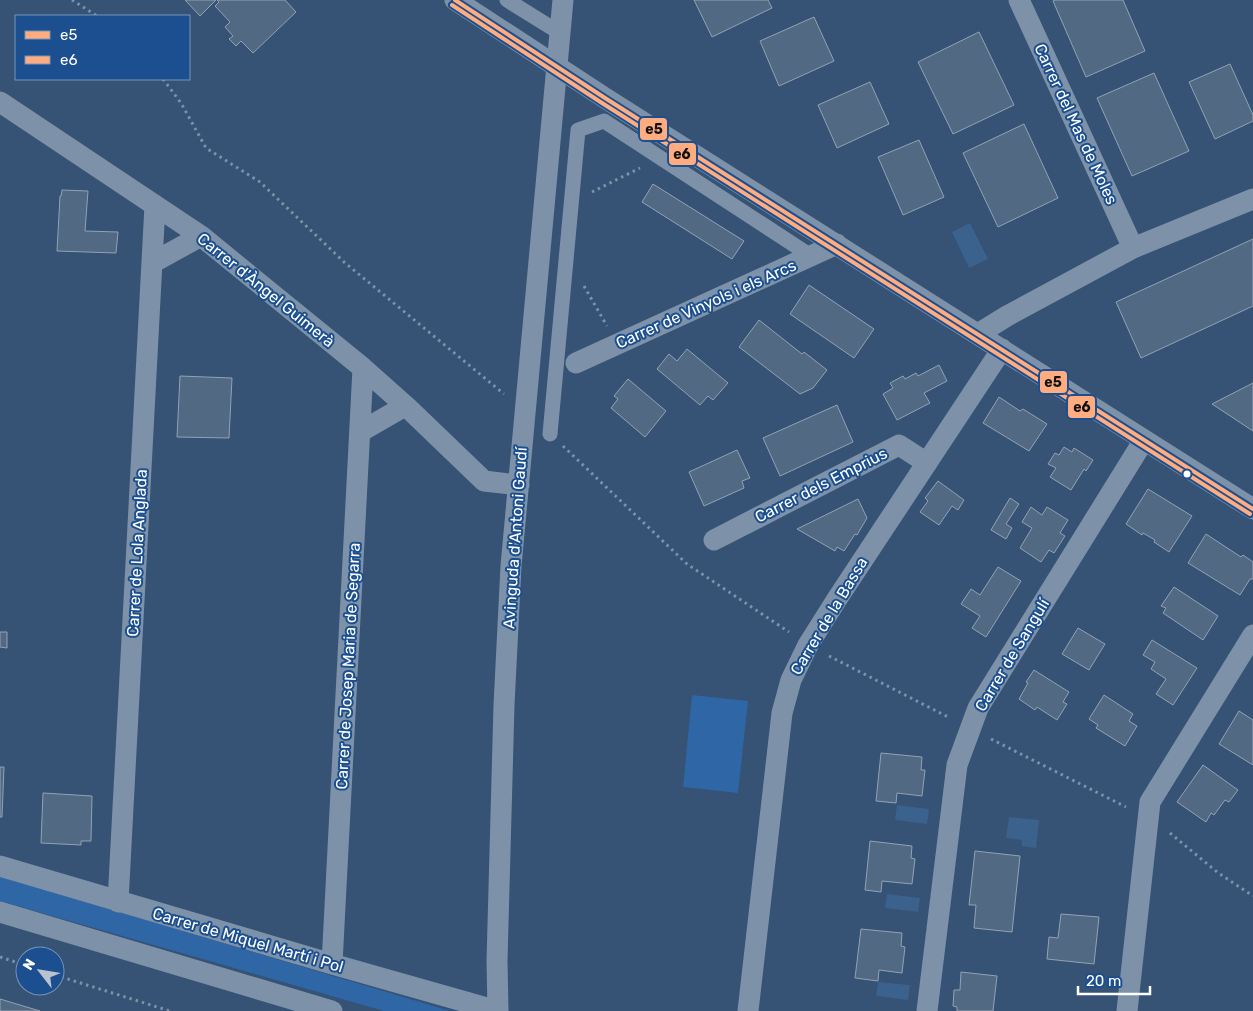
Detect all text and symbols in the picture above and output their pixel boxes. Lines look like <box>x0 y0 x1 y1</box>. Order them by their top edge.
legend <box>15 15 190 80</box>
text: e5 <box>60 26 77 44</box>
street label: Carrer del Mas de Moles <box>1030 41 1122 207</box>
text: e6 <box>60 51 77 69</box>
line badge: e5 <box>639 117 668 141</box>
text: e5 <box>645 121 663 138</box>
line badge: e6 <box>668 142 697 166</box>
text: e6 <box>673 146 691 163</box>
street label: Carrer d'Àngel Guimerà <box>194 229 338 351</box>
street label: Carrer de Vinyols i els Arcs <box>613 256 799 352</box>
line badge: e5 <box>1039 370 1068 394</box>
text: e5 <box>1044 374 1062 391</box>
line badge: e6 <box>1067 395 1096 419</box>
text: e6 <box>1073 399 1091 416</box>
street label: Carrer dels Emprius <box>752 443 890 527</box>
street label: Avinguda d'Antoni Gaudí <box>499 445 531 629</box>
street label: Carrer de Lola Anglada <box>123 469 151 637</box>
unlabelled marker <box>1182 469 1192 479</box>
street label: Carrer de Josep Maria de Segarra <box>332 542 364 790</box>
street label: Carrer de la Bassa <box>786 554 872 678</box>
street label: Carrer de Sangulí <box>971 594 1054 715</box>
street label: Carrer de Miquel Martí i Pol <box>150 904 346 976</box>
north arrow <box>15 946 65 996</box>
text: N <box>19 956 39 973</box>
scale bar <box>1078 964 1150 996</box>
text: 20 m <box>1086 972 1121 990</box>

